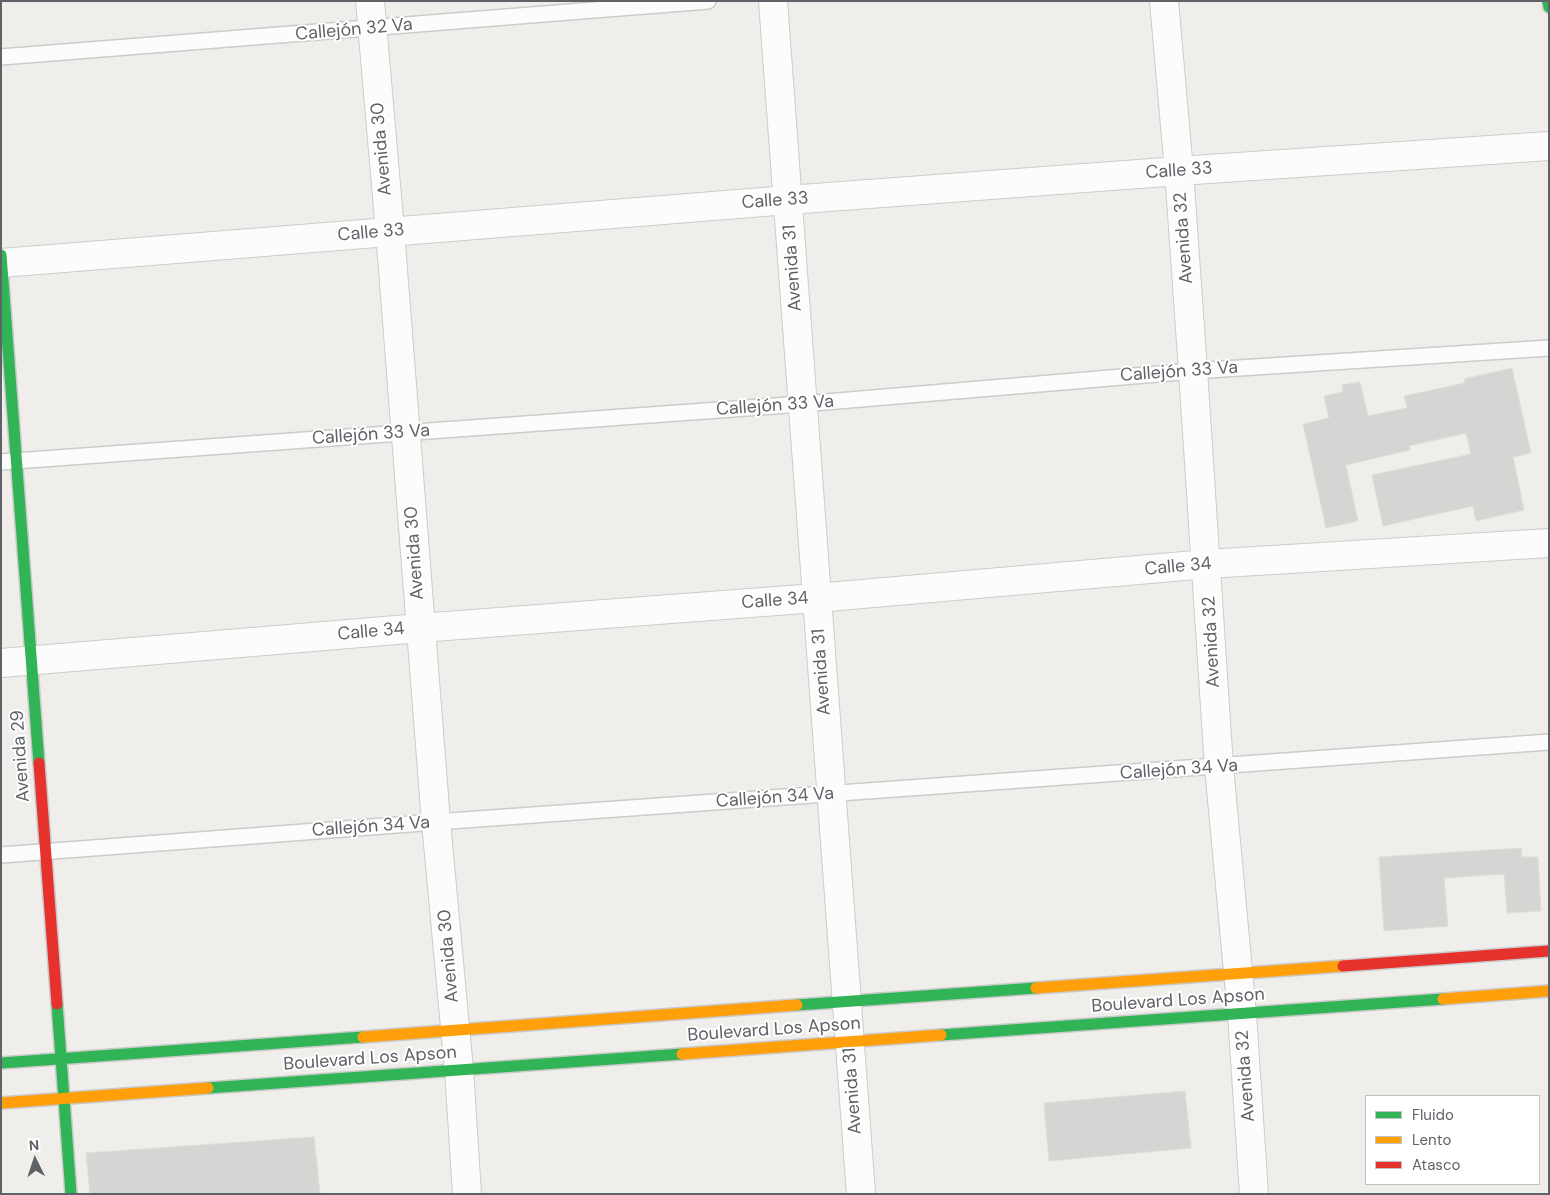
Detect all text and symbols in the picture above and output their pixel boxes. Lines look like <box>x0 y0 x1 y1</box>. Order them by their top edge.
street label: Callejón 32 Va <box>294 14 414 46</box>
street label: Avenida 30 <box>367 101 397 197</box>
street label: Calle 33 <box>1145 158 1213 184</box>
street label: Calle 33 <box>741 188 809 214</box>
street label: Avenida 32 <box>1170 191 1198 285</box>
street label: Calle 33 <box>337 219 405 247</box>
street label: Avenida 31 <box>779 224 807 312</box>
street label: Callejón 33 Va <box>1119 357 1239 387</box>
street label: Callejón 33 Va <box>715 391 835 421</box>
street label: Callejón 33 Va <box>311 420 431 450</box>
street label: Avenida 30 <box>401 505 429 601</box>
street label: Calle 34 <box>1144 553 1212 581</box>
street label: Calle 34 <box>741 588 809 614</box>
street label: Avenida 32 <box>1199 596 1225 688</box>
street label: Calle 34 <box>337 618 405 646</box>
street label: Avenida 31 <box>808 628 836 716</box>
street label: Avenida 29 <box>7 709 35 803</box>
street label: Callejón 34 Va <box>1119 755 1239 785</box>
street label: Callejón 34 Va <box>715 783 835 813</box>
street label: Callejón 34 Va <box>311 812 431 842</box>
street label: Avenida 30 <box>434 908 464 1004</box>
street label: Boulevard Los Apson <box>1091 984 1265 1018</box>
street label: Boulevard Los Apson <box>687 1013 861 1047</box>
street label: Avenida 32 <box>1232 1029 1260 1123</box>
street label: Boulevard Los Apson <box>283 1042 457 1076</box>
street label: Avenida 31 <box>839 1047 867 1135</box>
legend <box>1365 1095 1540 1185</box>
text: Fluido <box>1412 1105 1454 1125</box>
text: Lento <box>1412 1130 1451 1150</box>
north arrow <box>10 1135 60 1185</box>
text: N <box>28 1136 40 1154</box>
text: Atasco <box>1412 1155 1460 1175</box>

